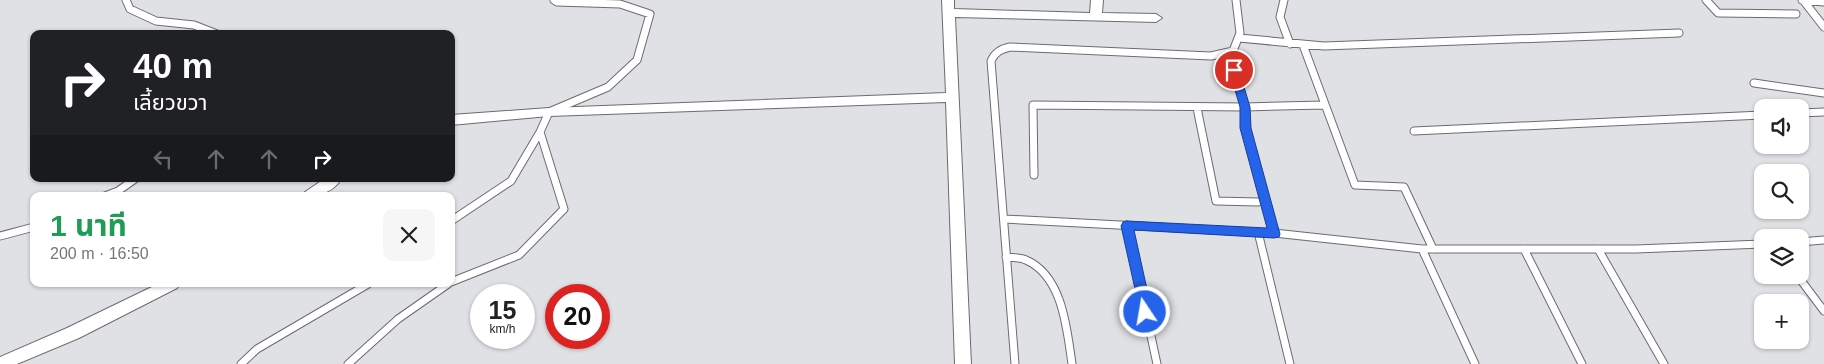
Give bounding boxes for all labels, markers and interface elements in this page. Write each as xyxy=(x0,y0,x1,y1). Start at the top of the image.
text: 40 m xyxy=(133,46,213,85)
pin xyxy=(1213,49,1255,91)
icon: right xyxy=(50,50,115,115)
icon: arrive xyxy=(1220,56,1248,84)
text: เลี้ยวขวา xyxy=(133,90,208,115)
map controls xyxy=(1754,99,1809,349)
button: sound xyxy=(1754,99,1809,154)
icon: left xyxy=(149,145,177,173)
icon: ahead xyxy=(202,145,230,173)
icon: ahead xyxy=(255,145,283,173)
icon: right xyxy=(308,145,336,173)
button: search xyxy=(1754,164,1809,219)
text: 1 นาที xyxy=(50,209,127,242)
button: close xyxy=(383,209,435,261)
button: layers xyxy=(1754,229,1809,284)
text: 200 m · 16:50 xyxy=(50,245,149,262)
speed limit sign: 20 xyxy=(545,284,610,349)
position arrow xyxy=(1118,285,1170,337)
button: + xyxy=(1754,294,1809,349)
text: 15 xyxy=(489,296,516,324)
text: km/h xyxy=(489,322,516,336)

